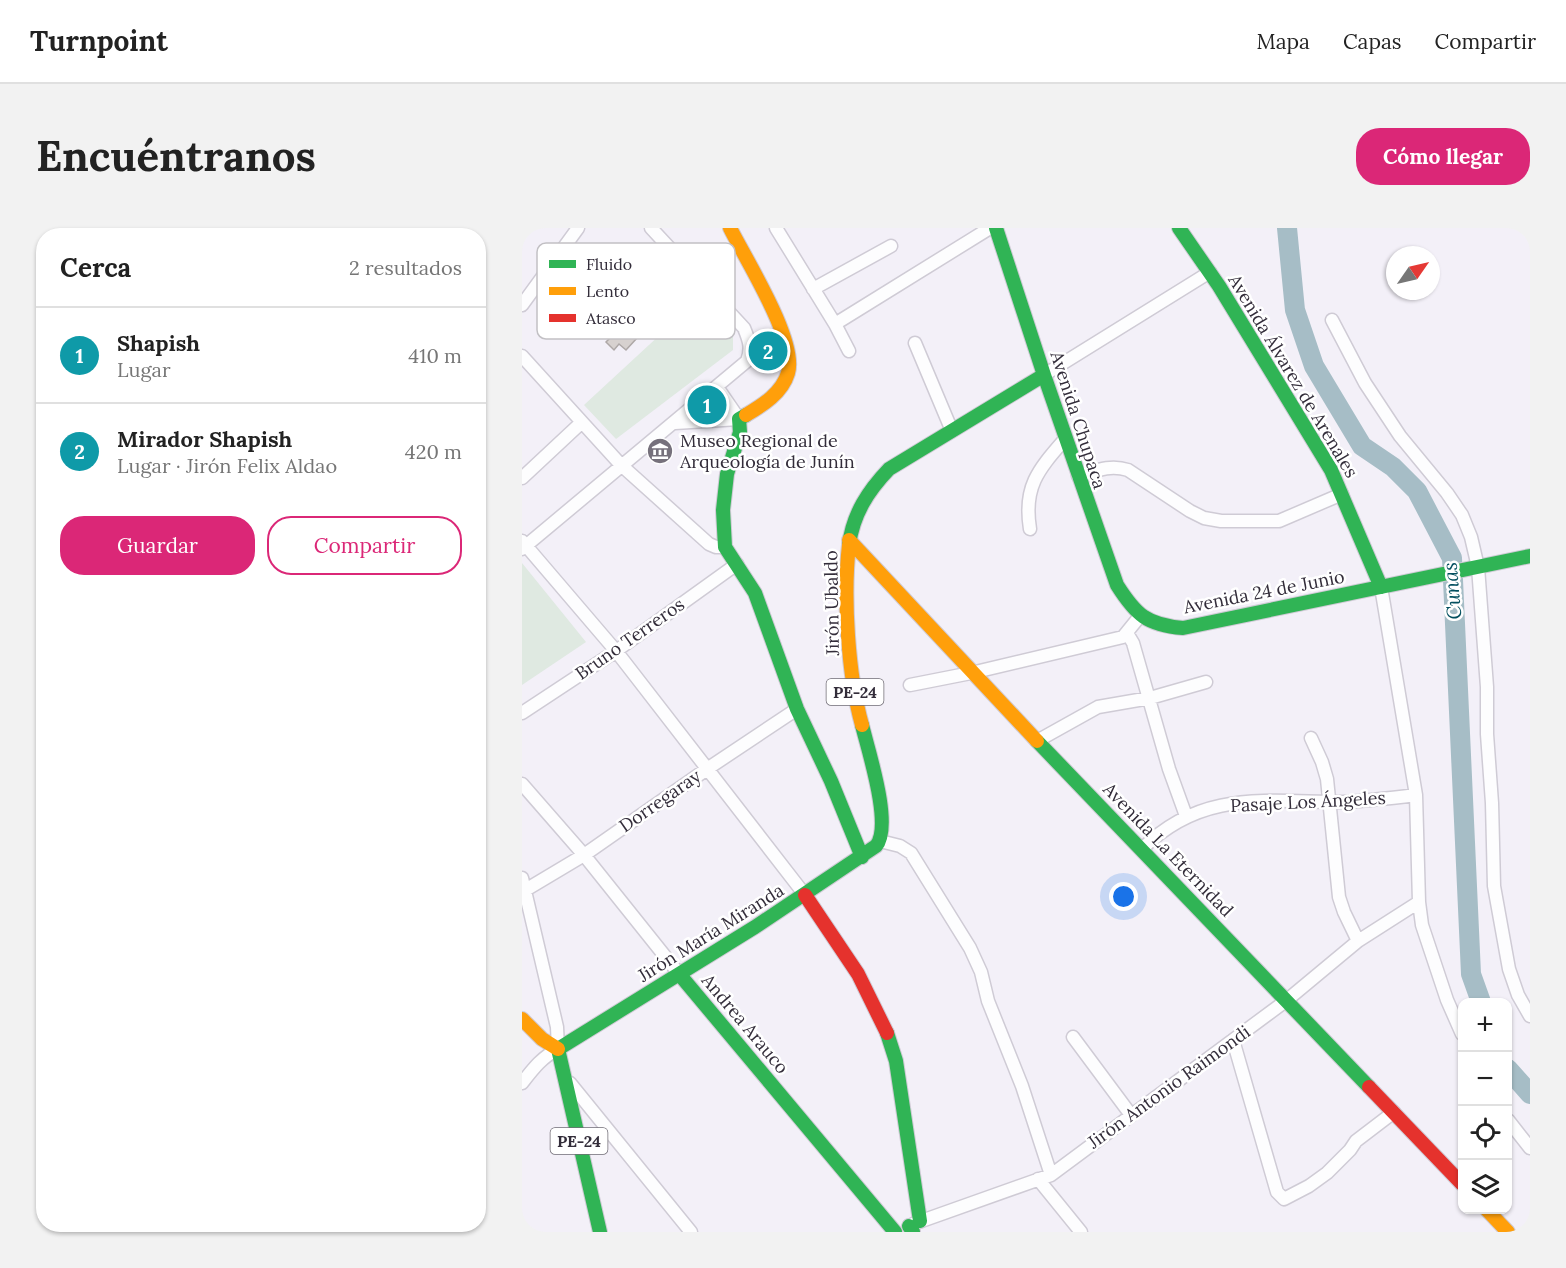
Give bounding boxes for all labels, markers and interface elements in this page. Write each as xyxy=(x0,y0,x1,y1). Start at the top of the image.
text: Turnpoint xyxy=(30,23,168,59)
text: Mapa xyxy=(1256,28,1310,55)
text: Capas xyxy=(1343,28,1402,55)
text: Compartir xyxy=(1435,28,1536,55)
button: Cómo llegar xyxy=(1356,128,1530,185)
text: Encuéntranos xyxy=(36,129,316,183)
legend xyxy=(537,243,735,339)
north arrow xyxy=(1386,246,1440,300)
text: Cerca xyxy=(60,251,131,284)
text: Fluido xyxy=(586,254,632,274)
text: 2 resultados xyxy=(349,255,462,280)
street label: Avenida Álvarez de Arenales xyxy=(1223,269,1363,482)
text: Lento xyxy=(586,281,629,301)
text: Atasco xyxy=(585,308,636,328)
pin: 2 xyxy=(748,328,788,374)
text: Shapish xyxy=(117,329,200,357)
text: 1 xyxy=(75,343,84,368)
text: 410 m xyxy=(408,343,462,368)
street label: Avenida Chupaca xyxy=(1045,347,1112,492)
text: Lugar xyxy=(117,357,171,382)
pin: 1 xyxy=(688,382,726,428)
text: Mirador Shapish xyxy=(117,425,292,453)
place label: Museo Regional de Arqueología de Junín xyxy=(679,429,855,473)
museum icon: Museo Regional de Arqueología de Junín xyxy=(645,436,675,466)
text: 2 xyxy=(74,439,85,464)
text: 420 m xyxy=(405,439,462,464)
text: Lugar · Jirón Felix Aldao xyxy=(117,453,337,478)
button: Guardar xyxy=(60,516,255,575)
button: Compartir xyxy=(267,516,462,575)
street label: Jirón Ubaldo xyxy=(819,550,844,657)
water label: Cunas xyxy=(1437,561,1466,621)
street label: Avenida 24 de Junio xyxy=(1181,565,1346,619)
street label: Bruno Terreros xyxy=(571,592,689,685)
road number: PE-24 xyxy=(826,679,884,705)
street label: Dorregaray xyxy=(614,764,705,837)
street label: Avenida La Eternidad xyxy=(1098,777,1238,922)
street label: Pasaje Los Ángeles xyxy=(1230,786,1386,817)
street label: Jirón María Miranda xyxy=(633,878,788,987)
your location xyxy=(1109,882,1138,911)
street label: Andrea Arauco xyxy=(696,968,794,1078)
map controls xyxy=(1458,998,1512,1214)
button: + xyxy=(1458,998,1512,1052)
street label: Jirón Antonio Raimondi xyxy=(1082,1020,1255,1154)
button: − xyxy=(1458,1052,1512,1106)
button: locate xyxy=(1458,1106,1512,1160)
road number: PE-24 xyxy=(550,1128,608,1154)
button: layers xyxy=(1458,1160,1512,1214)

